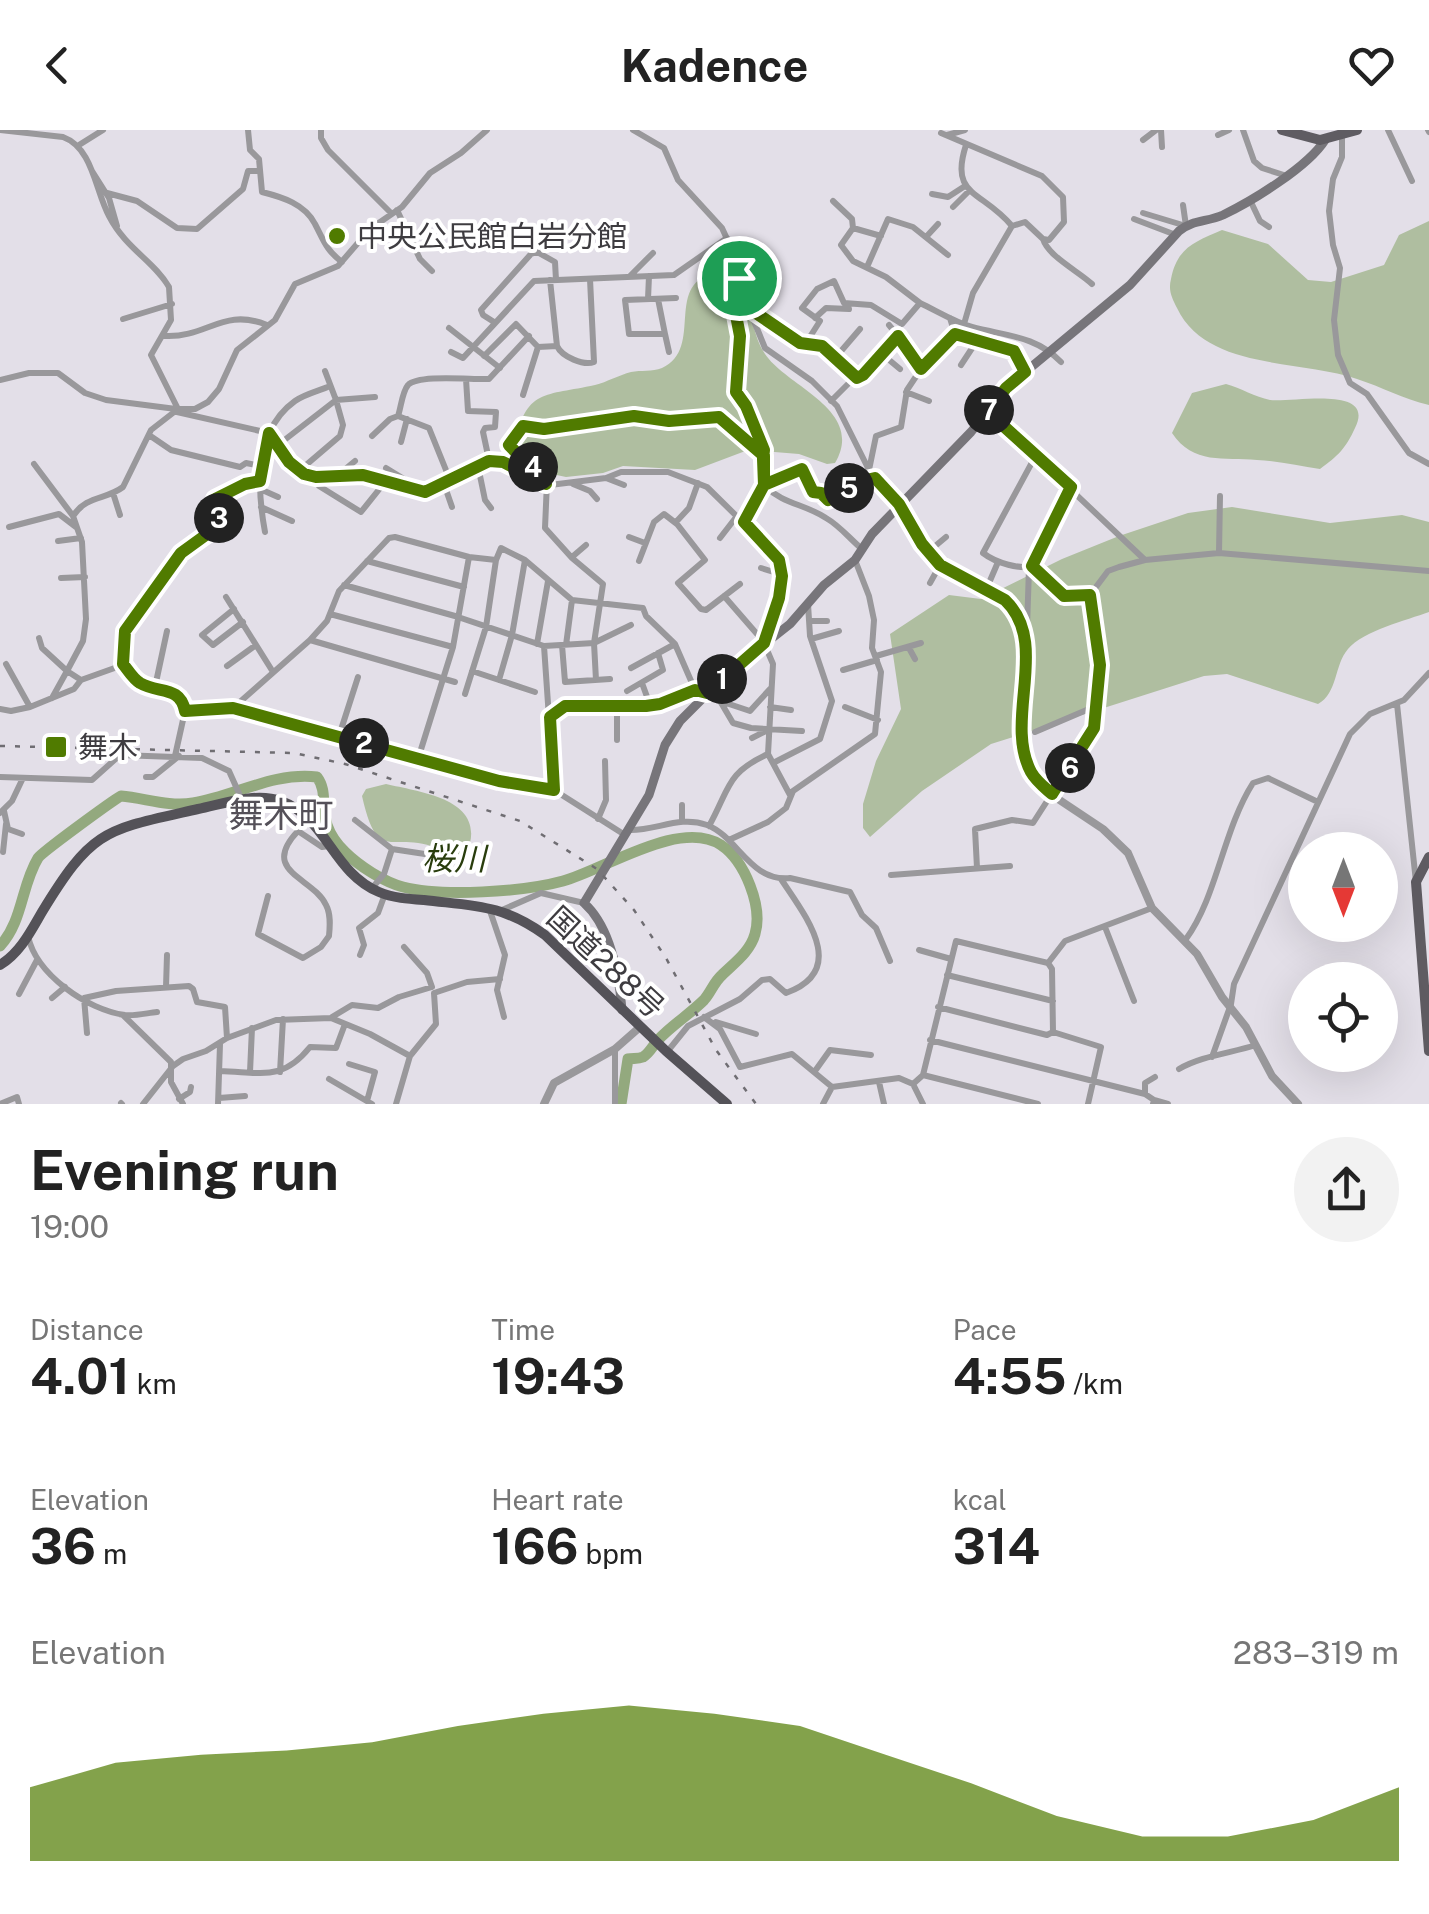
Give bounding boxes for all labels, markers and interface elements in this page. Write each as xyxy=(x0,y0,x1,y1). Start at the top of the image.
icon: back xyxy=(30,38,85,93)
icon: heart xyxy=(1344,38,1399,93)
text: Kadence xyxy=(621,39,808,92)
place label: 中央公民館白岩分館 xyxy=(357,218,627,254)
marker: 中央公民館白岩分館 xyxy=(326,225,348,247)
pin xyxy=(697,236,782,321)
icon: arrive xyxy=(712,251,767,306)
pin: 7 xyxy=(964,385,1014,435)
text: 7 xyxy=(980,393,998,426)
pin: 4 xyxy=(508,442,558,492)
text: 4 xyxy=(524,450,542,483)
pin: 5 xyxy=(824,463,874,513)
text: 5 xyxy=(840,471,858,504)
pin: 3 xyxy=(194,493,244,543)
text: 3 xyxy=(210,501,228,534)
pin: 1 xyxy=(697,654,747,704)
text: 1 xyxy=(716,662,728,695)
pin: 2 xyxy=(339,718,389,768)
text: 2 xyxy=(355,726,373,759)
place label: 舞木 xyxy=(78,729,138,765)
marker: 舞木 xyxy=(43,734,69,760)
pin: 6 xyxy=(1045,743,1095,793)
text: 6 xyxy=(1061,751,1079,784)
district label: 舞木町 xyxy=(228,794,334,835)
north arrow xyxy=(1288,832,1398,942)
map controls xyxy=(1288,832,1398,1072)
water label: 桜川 xyxy=(422,840,489,877)
street label: 国道288号 xyxy=(540,899,672,1025)
button: locate xyxy=(1288,962,1398,1072)
button: share xyxy=(1294,1137,1399,1242)
text: Evening run xyxy=(30,1138,339,1202)
text: 19:00 xyxy=(30,1208,109,1245)
text: Distance xyxy=(30,1313,144,1346)
text: Time xyxy=(491,1313,555,1346)
text: Pace xyxy=(953,1313,1017,1346)
text: 4.01 xyxy=(30,1346,130,1405)
text: 19:43 xyxy=(491,1346,625,1405)
text: 4:55 xyxy=(953,1346,1066,1405)
text: km xyxy=(130,1367,177,1400)
text: /km xyxy=(1066,1367,1123,1400)
text: Elevation xyxy=(30,1483,149,1516)
text: Heart rate xyxy=(491,1483,624,1516)
text: kcal xyxy=(953,1483,1007,1516)
text: 36 xyxy=(30,1516,96,1575)
text: 166 xyxy=(491,1516,579,1575)
text: 314 xyxy=(953,1516,1040,1575)
text: m xyxy=(96,1537,127,1570)
text: bpm xyxy=(579,1537,643,1570)
text: Elevation xyxy=(30,1634,166,1671)
text: 283–319 m xyxy=(1233,1634,1399,1671)

